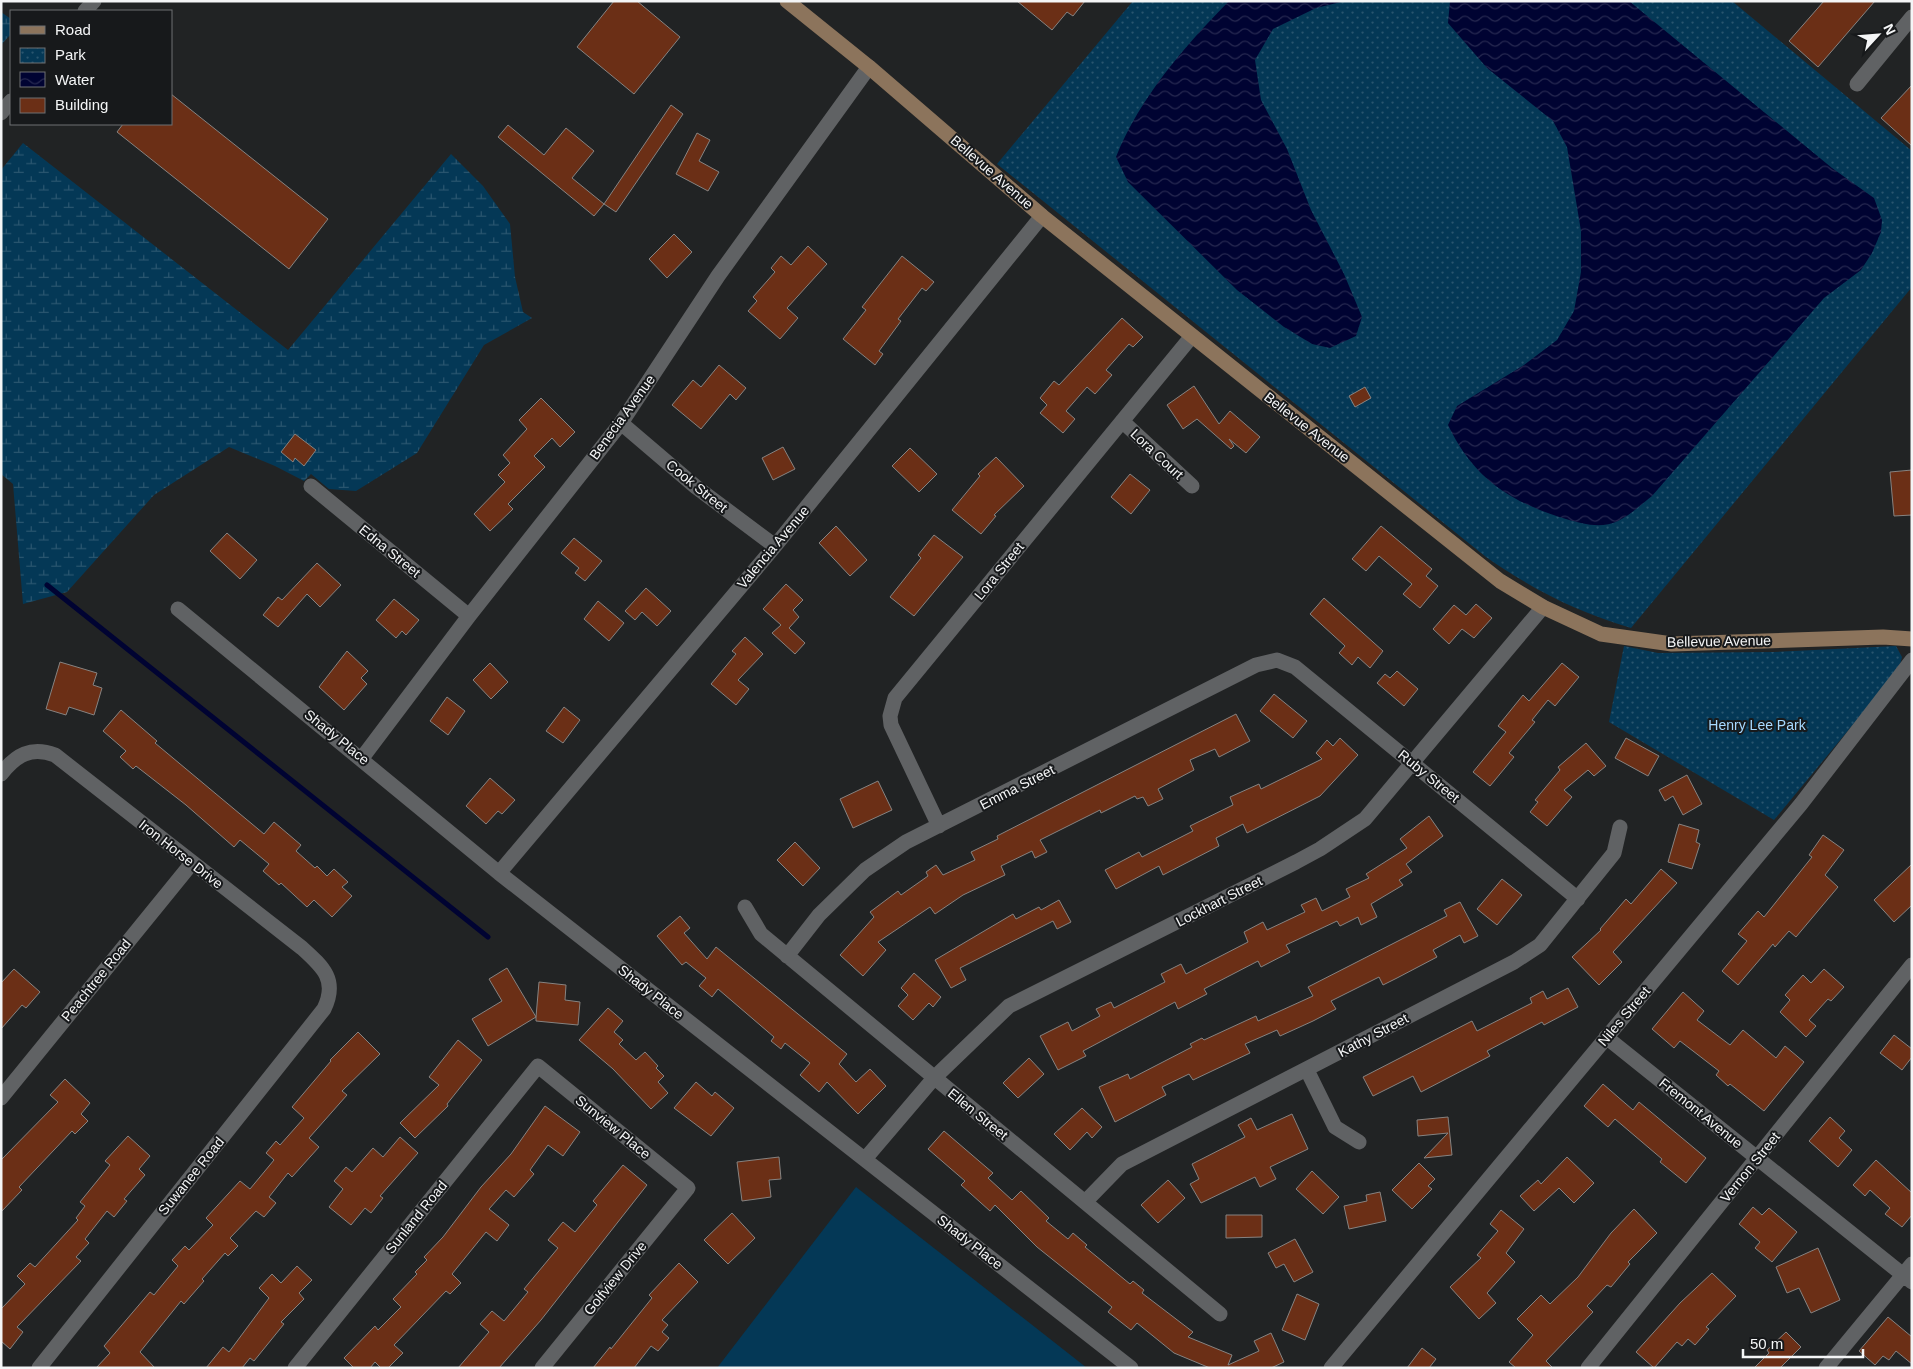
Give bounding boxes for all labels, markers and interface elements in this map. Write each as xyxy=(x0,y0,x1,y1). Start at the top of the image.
legend xyxy=(10,10,172,125)
north arrow xyxy=(1853,10,1903,60)
text: Road xyxy=(55,21,91,38)
text: N xyxy=(1880,21,1899,37)
text: Park xyxy=(55,46,86,63)
text: Water xyxy=(55,71,94,88)
text: Building xyxy=(55,96,108,113)
street label: Bellevue Avenue xyxy=(947,132,1037,212)
street label: Benecia Avenue xyxy=(586,371,658,463)
street label: Bellevue Avenue xyxy=(1261,389,1353,465)
street label: Lora Court xyxy=(1127,426,1187,482)
street label: Cook Street xyxy=(663,457,731,516)
street label: Valencia Avenue xyxy=(734,502,812,592)
street label: Edna Street xyxy=(356,522,424,581)
street label: Lora Street xyxy=(971,539,1027,603)
street label: Bellevue Avenue xyxy=(1667,632,1771,650)
street label: Shady Place xyxy=(301,706,373,768)
park label: Henry Lee Park xyxy=(1708,717,1807,733)
street label: Ruby Street xyxy=(1395,747,1463,806)
street label: Emma Street xyxy=(977,761,1057,813)
street label: Iron Horse Drive xyxy=(136,816,226,892)
street label: Lockhart Street xyxy=(1173,872,1265,930)
street label: Peachtree Road xyxy=(58,936,134,1024)
street label: Shady Place xyxy=(615,961,687,1023)
street label: Niles Street xyxy=(1595,983,1653,1049)
street label: Kathy Street xyxy=(1335,1010,1411,1060)
street label: Fremont Avenue xyxy=(1656,1075,1746,1152)
street label: Ellen Street xyxy=(945,1085,1011,1143)
street label: Sunview Place xyxy=(572,1092,654,1162)
street label: Vernon Street xyxy=(1717,1129,1783,1205)
street label: Suwanee Road xyxy=(155,1134,227,1218)
street label: Sunland Road xyxy=(382,1177,450,1257)
street label: Shady Place xyxy=(934,1211,1006,1273)
street label: Golfview Drive xyxy=(580,1238,650,1318)
scale bar xyxy=(1743,1326,1863,1358)
text: 50 m xyxy=(1750,1335,1783,1352)

